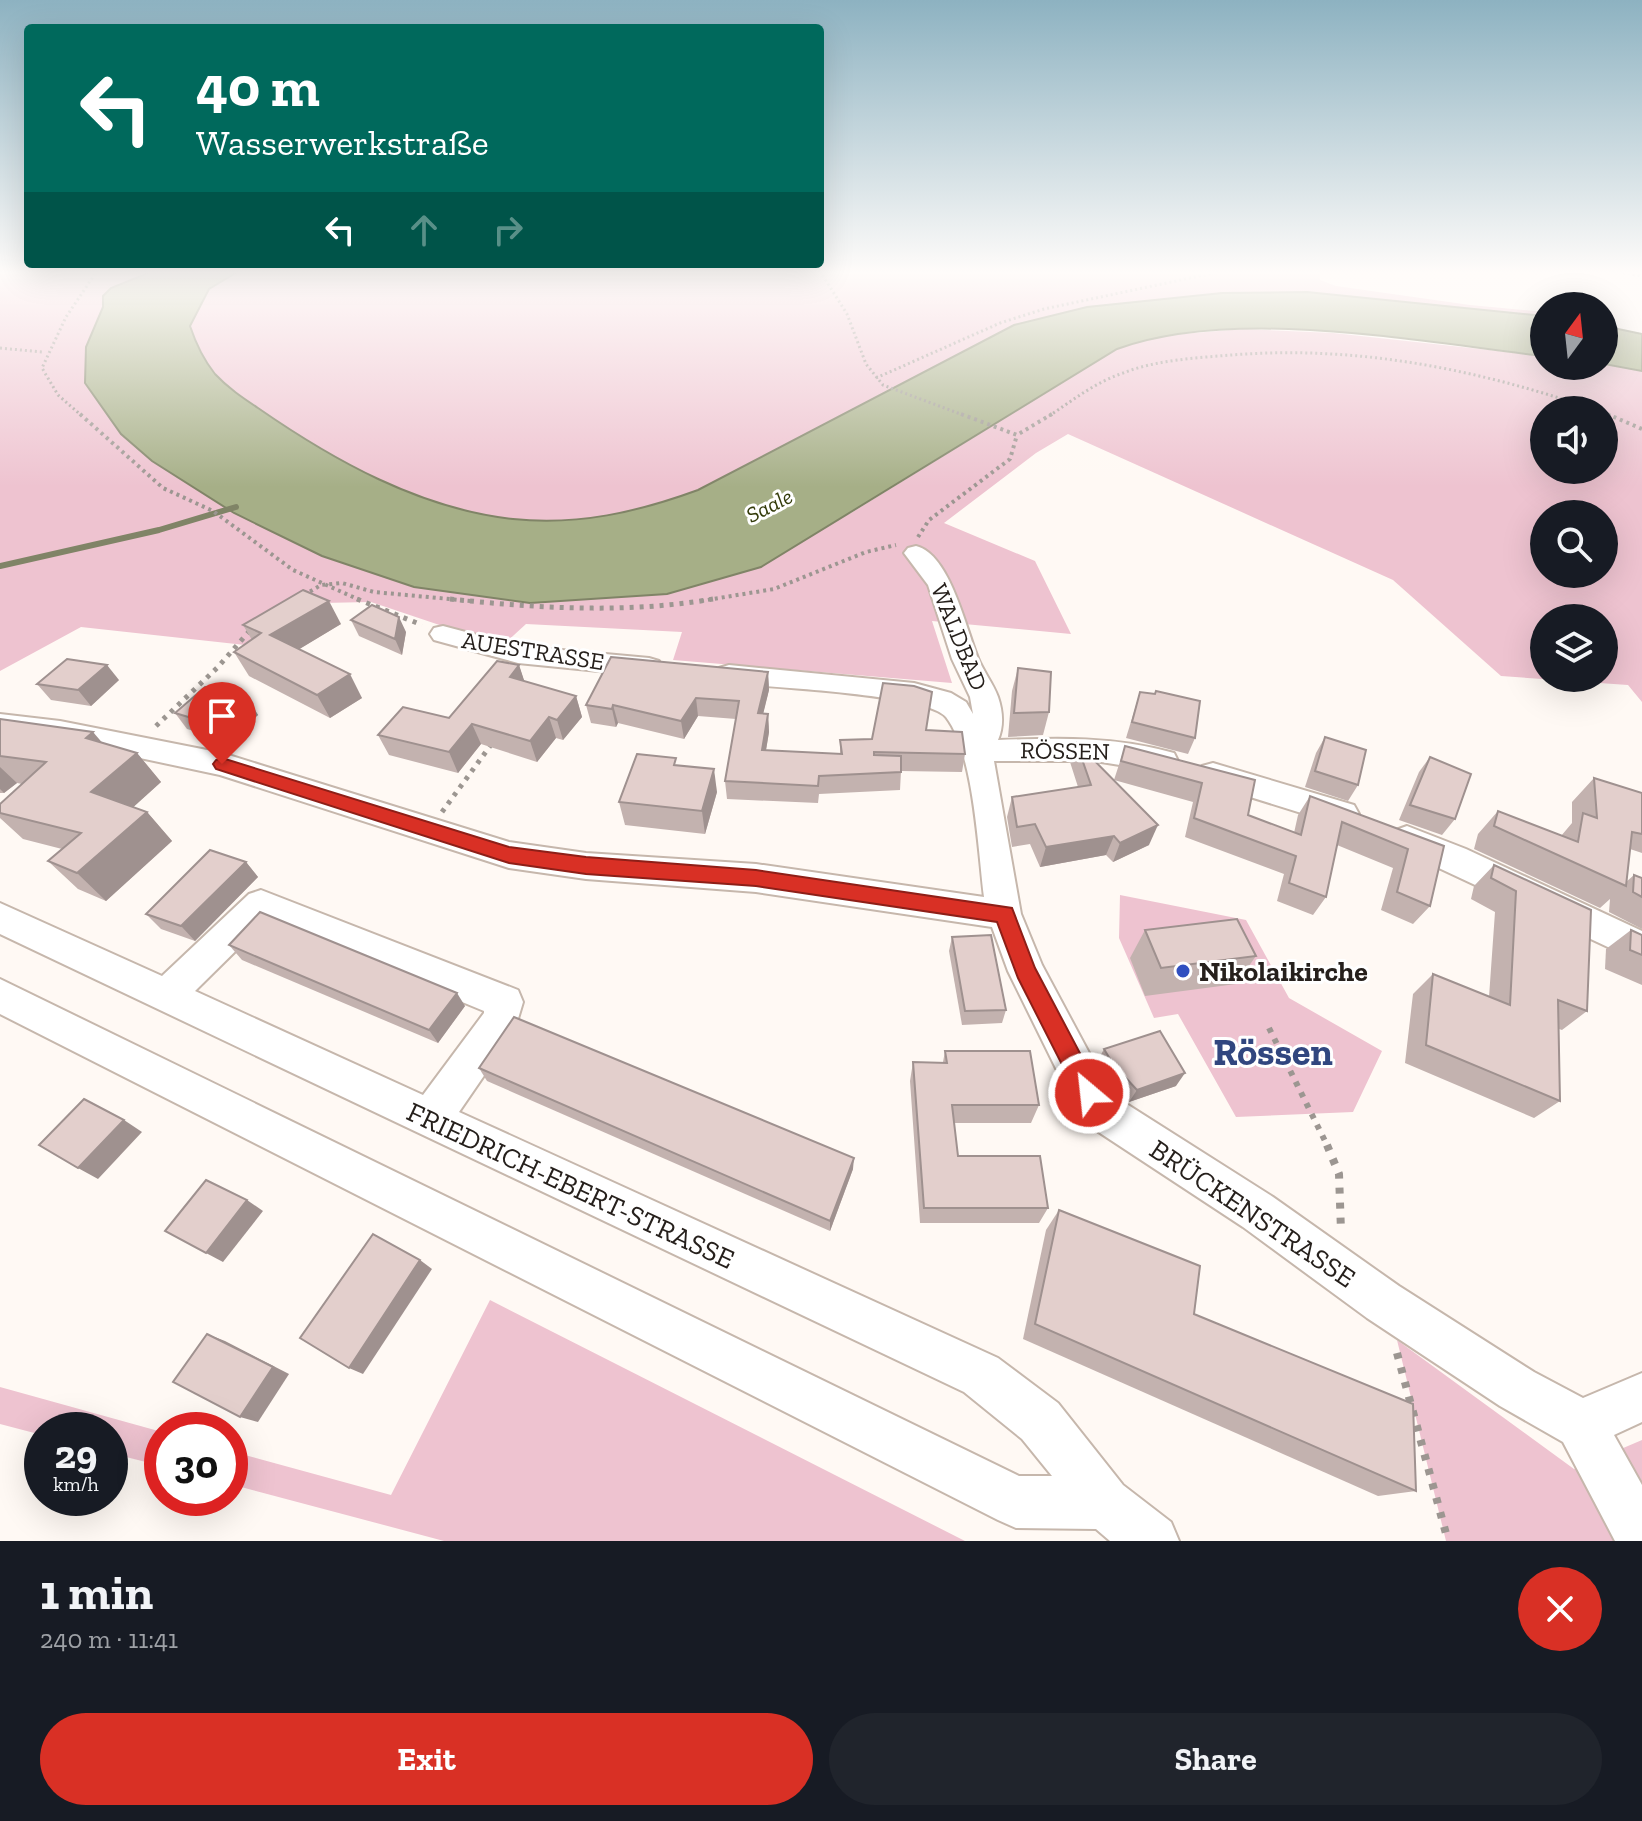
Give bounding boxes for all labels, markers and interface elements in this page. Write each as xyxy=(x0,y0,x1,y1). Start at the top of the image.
text: 40 m xyxy=(196,53,320,120)
icon: left xyxy=(64,56,168,160)
text: Wasserwerkstraße xyxy=(196,121,489,164)
icon: left xyxy=(318,208,362,252)
icon: ahead xyxy=(402,208,446,252)
icon: right xyxy=(486,208,530,252)
north arrow xyxy=(1530,292,1618,380)
map controls xyxy=(1530,292,1618,692)
button: sound xyxy=(1530,396,1618,484)
water label: Saale xyxy=(741,482,797,529)
button: search xyxy=(1530,500,1618,588)
street label: WALDBAD xyxy=(925,579,994,695)
button: layers xyxy=(1530,604,1618,692)
street label: AUESTRASSE xyxy=(460,625,606,676)
pin xyxy=(188,682,256,764)
icon: arrive xyxy=(200,694,244,738)
street label: RÖSSEN xyxy=(1020,735,1110,766)
place label: Nikolaikirche xyxy=(1199,955,1368,988)
marker: Nikolaikirche xyxy=(1174,962,1192,980)
district label: Rössen xyxy=(1213,1029,1333,1075)
position arrow xyxy=(1047,1051,1131,1135)
street label: FRIEDRICH-EBERT-STRASSE xyxy=(402,1095,740,1276)
street label: BRÜCKENSTRASSE xyxy=(1144,1132,1362,1294)
speed limit sign: 30 xyxy=(144,1412,248,1516)
text: 29 xyxy=(55,1430,97,1478)
text: km/h xyxy=(53,1472,99,1496)
text: 1 min xyxy=(40,1564,153,1621)
button: close xyxy=(1518,1567,1602,1651)
text: 240 m · 11:41 xyxy=(40,1623,178,1655)
button: Exit xyxy=(40,1713,813,1805)
button: Share xyxy=(829,1713,1602,1805)

